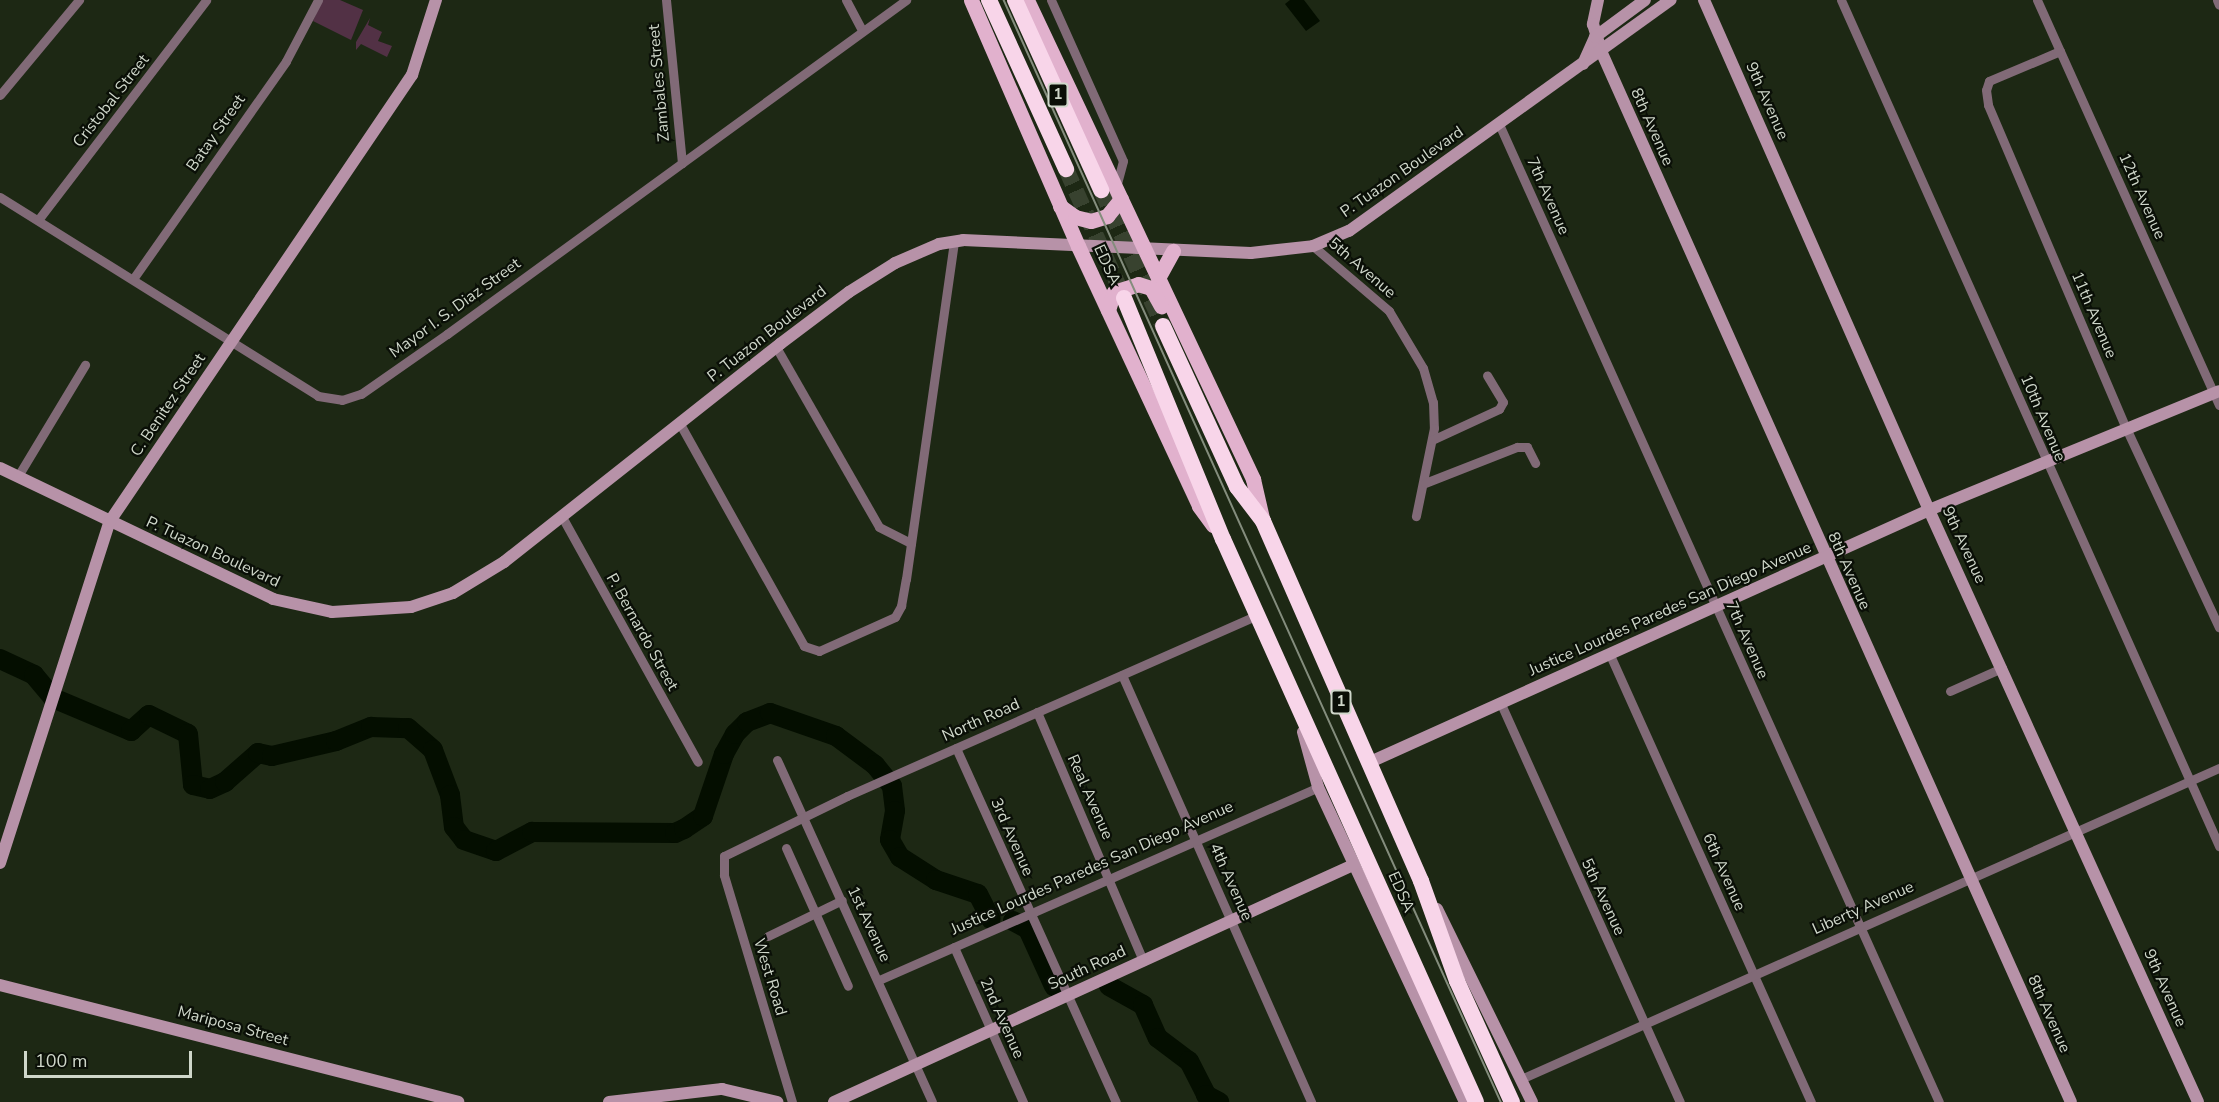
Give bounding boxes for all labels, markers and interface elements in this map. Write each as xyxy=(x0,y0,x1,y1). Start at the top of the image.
street label: Zambales Street xyxy=(644,23,674,143)
street label: Cristobal Street xyxy=(69,51,153,151)
street label: 9th Avenue xyxy=(1741,59,1793,143)
road number: 1 xyxy=(1048,83,1068,107)
street label: 8th Avenue xyxy=(1626,85,1678,169)
street label: Batay Street xyxy=(183,91,249,175)
street label: P. Tuazon Boulevard xyxy=(1337,122,1467,222)
street label: 12th Avenue xyxy=(2114,150,2170,242)
street label: 7th Avenue xyxy=(1522,154,1574,238)
street label: 5th Avenue xyxy=(1324,234,1400,302)
street label: EDSA xyxy=(1089,242,1125,288)
street label: Mayor I. S. Diaz Street xyxy=(386,254,524,362)
street label: 11th Avenue xyxy=(2067,269,2121,361)
street label: P. Tuazon Boulevard xyxy=(704,282,830,386)
street label: C. Benitez Street xyxy=(126,350,210,460)
street label: 10th Avenue xyxy=(2016,372,2070,464)
street label: 9th Avenue xyxy=(1938,503,1990,587)
street label: P. Tuazon Boulevard xyxy=(143,513,283,591)
street label: 8th Avenue xyxy=(1823,529,1875,613)
street label: Justice Lourdes Paredes San Diego Avenue xyxy=(1526,538,1814,680)
street label: P. Bernardo Street xyxy=(602,570,682,694)
street label: 7th Avenue xyxy=(1721,598,1773,682)
road number: 1 xyxy=(1330,690,1352,714)
street label: North Road xyxy=(939,694,1023,746)
street label: Real Avenue xyxy=(1063,752,1117,842)
street label: 3rd Avenue xyxy=(986,795,1038,879)
street label: Justice Lourdes Paredes San Diego Avenue xyxy=(948,797,1236,939)
street label: 6th Avenue xyxy=(1698,830,1750,914)
street label: 4th Avenue xyxy=(1205,840,1257,924)
street label: 5th Avenue xyxy=(1577,855,1629,939)
street label: EDSA xyxy=(1384,869,1418,915)
street label: Liberty Avenue xyxy=(1809,877,1917,939)
street label: 1st Avenue xyxy=(843,883,895,965)
street label: West Road xyxy=(749,936,791,1018)
street label: South Road xyxy=(1045,942,1129,994)
street label: 9th Avenue xyxy=(2139,946,2191,1030)
street label: 8th Avenue xyxy=(2023,972,2075,1056)
street label: 2nd Avenue xyxy=(976,975,1028,1061)
street label: Mariposa Street xyxy=(176,1002,290,1050)
scale bar xyxy=(27,1039,195,1077)
text: 100 m xyxy=(35,1049,87,1073)

